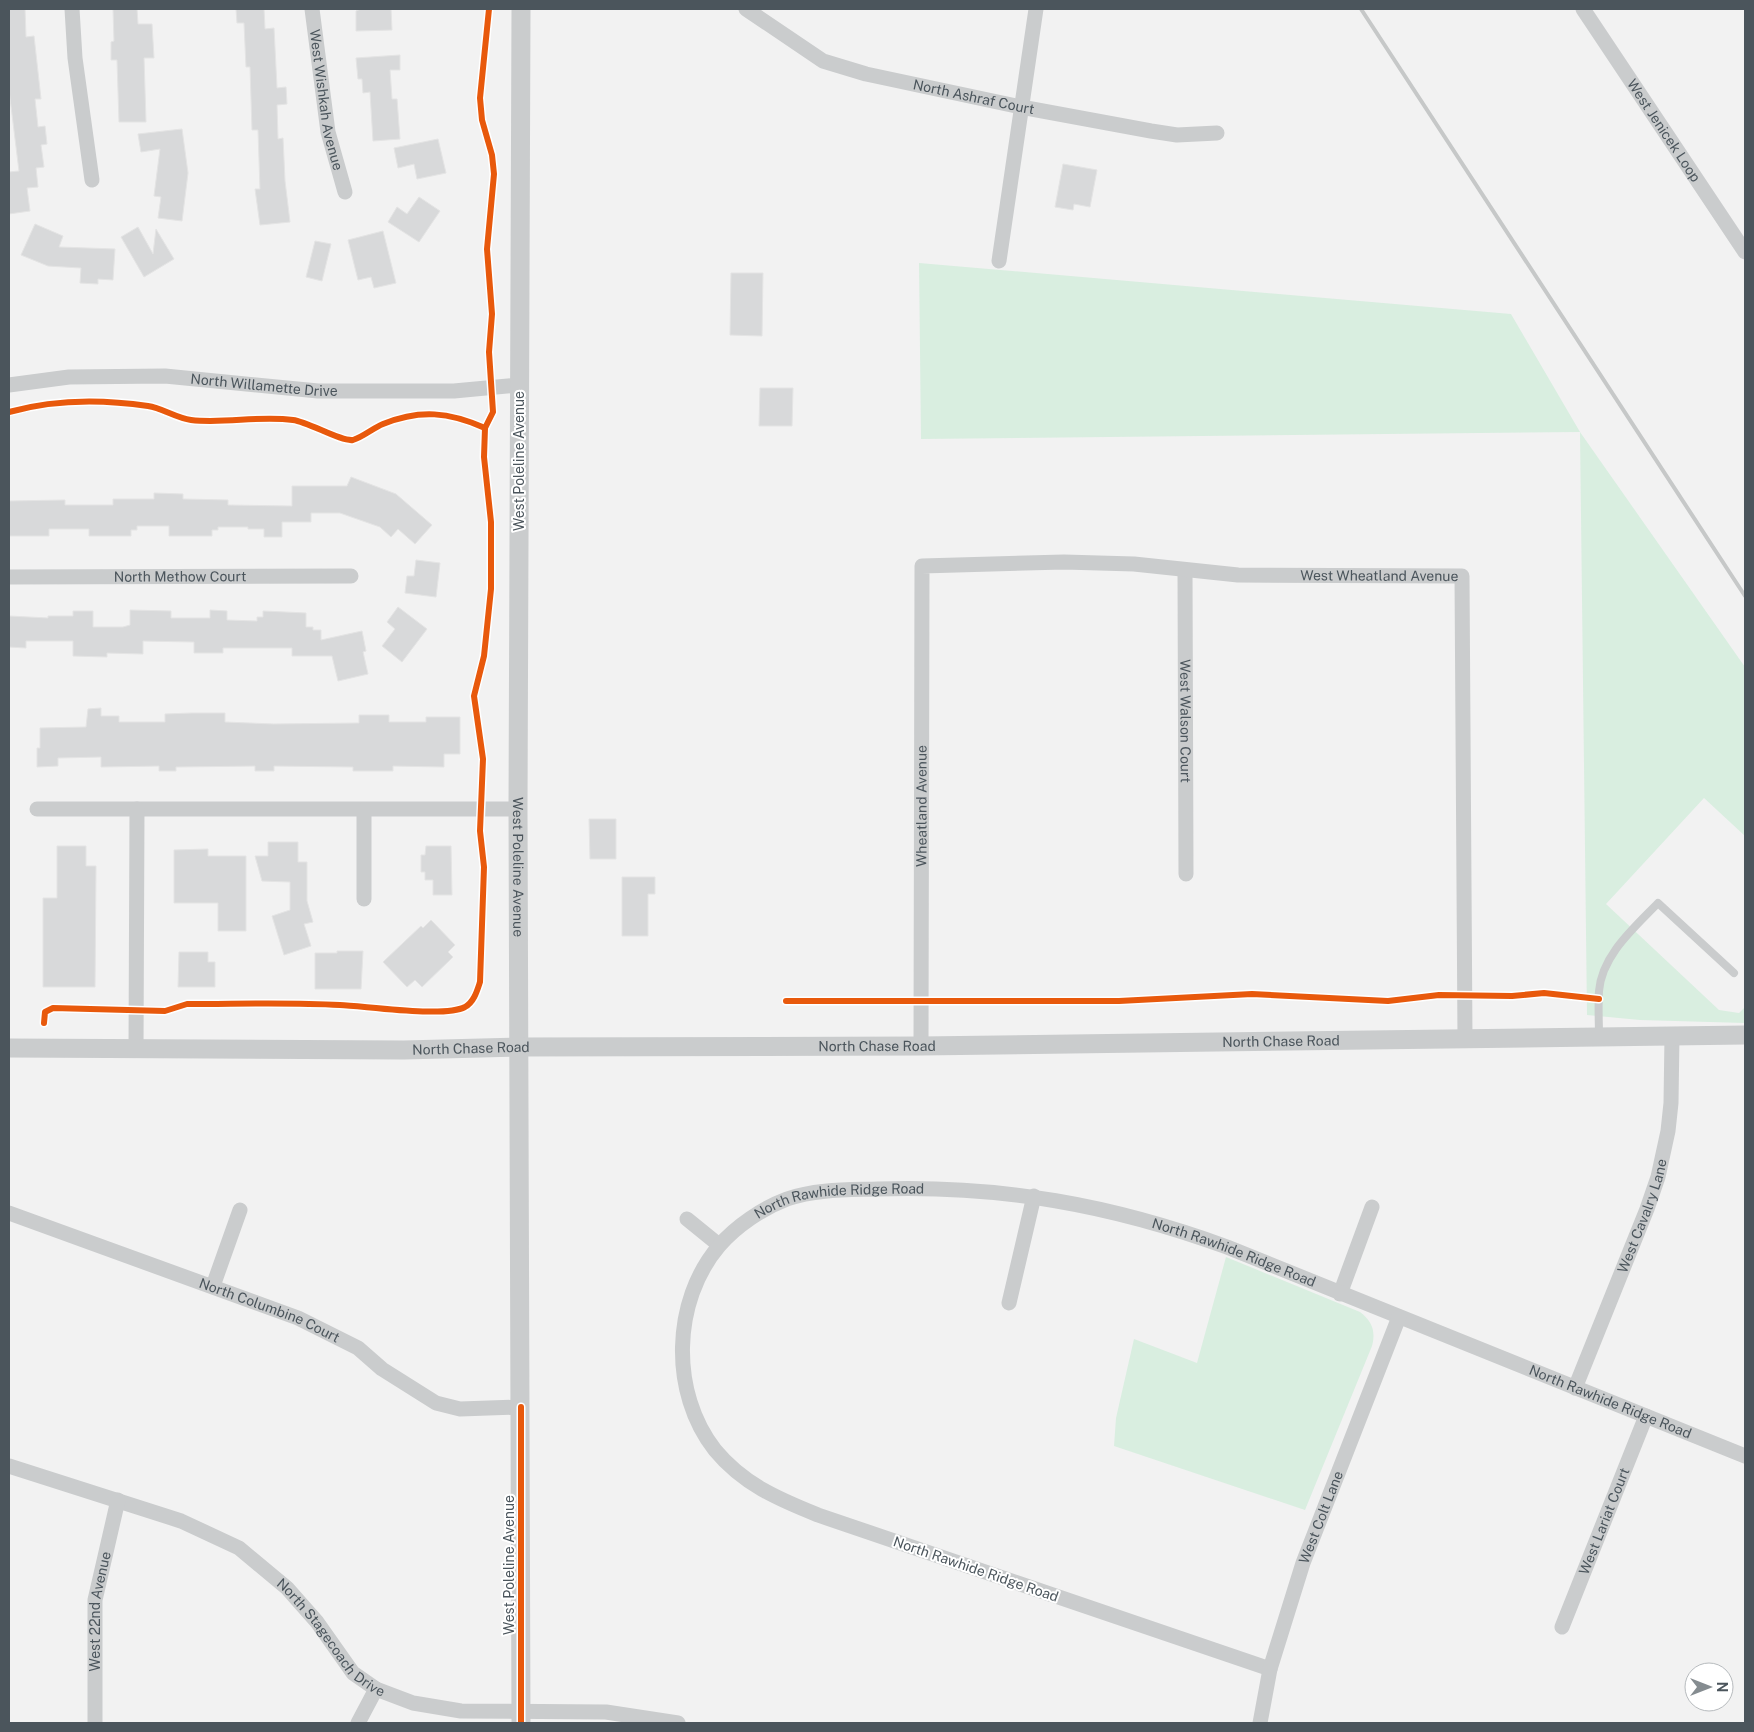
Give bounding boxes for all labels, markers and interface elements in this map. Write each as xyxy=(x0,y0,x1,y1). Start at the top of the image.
street label: West Wishkah Avenue xyxy=(307,28,346,172)
street label: North Ashraf Court xyxy=(912,76,1036,117)
street label: West Jenicek Loop xyxy=(1624,76,1704,185)
street label: North Willamette Drive xyxy=(190,371,338,399)
street label: West Poleline Avenue xyxy=(511,391,527,531)
street label: West Wheatland Avenue xyxy=(1300,567,1459,584)
street label: North Methow Court xyxy=(114,568,246,585)
street label: West Walson Court xyxy=(1177,659,1194,783)
street label: Wheatland Avenue xyxy=(913,745,930,867)
street label: West Poleline Avenue xyxy=(510,797,526,937)
street label: North Chase Road xyxy=(1222,1032,1340,1050)
street label: North Chase Road xyxy=(818,1038,936,1054)
street label: North Chase Road xyxy=(412,1039,530,1058)
street label: West Cavalry Lane xyxy=(1614,1157,1670,1275)
street label: North Rawhide Ridge Road xyxy=(751,1180,924,1222)
street label: North Rawhide Ridge Road xyxy=(1150,1215,1318,1290)
street label: North Columbine Court xyxy=(197,1275,342,1346)
street label: North Rawhide Ridge Road xyxy=(1527,1362,1694,1442)
street label: West Lariat Court xyxy=(1576,1465,1633,1577)
street label: West Colt Lane xyxy=(1296,1469,1346,1566)
street label: West Poleline Avenue xyxy=(501,1495,517,1635)
street label: North Rawhide Ridge Road xyxy=(891,1533,1061,1605)
street label: West 22nd Avenue xyxy=(87,1550,114,1672)
street label: North Stagecoach Drive xyxy=(274,1575,387,1700)
north arrow xyxy=(1684,1662,1734,1712)
text: N xyxy=(1714,1682,1730,1692)

